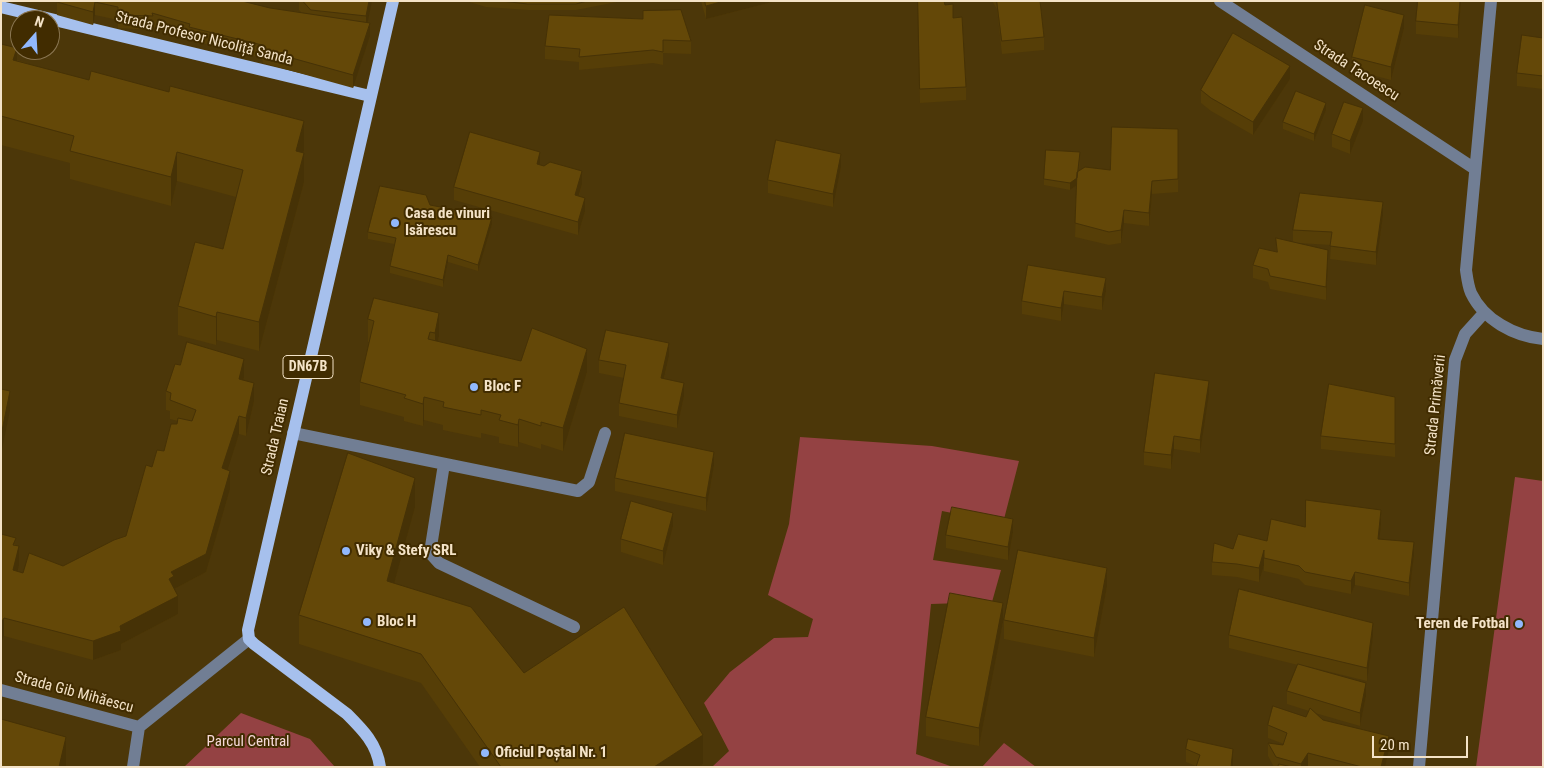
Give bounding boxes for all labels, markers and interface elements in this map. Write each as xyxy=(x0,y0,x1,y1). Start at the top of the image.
street label: Strada Profesor Nicoliță Sanda xyxy=(114,8,294,70)
north arrow xyxy=(10,10,60,60)
text: N xyxy=(33,13,46,31)
street label: Strada Tacoescu xyxy=(1310,37,1402,105)
place label: Casa de vinuri Isărescu xyxy=(405,205,490,240)
marker: Casa de vinuri Isărescu xyxy=(389,217,401,229)
street label: Strada Primăverii xyxy=(1422,354,1450,456)
road number: DN67B xyxy=(283,356,333,378)
place label: Bloc F xyxy=(484,378,521,396)
marker: Bloc F xyxy=(468,381,480,393)
street label: Strada Traian xyxy=(258,397,294,477)
place label: Viky & Stefy SRL xyxy=(356,542,456,560)
marker: Viky & Stefy SRL xyxy=(340,545,352,557)
place label: Bloc H xyxy=(377,613,416,631)
place label: Teren de Fotbal xyxy=(1416,615,1509,633)
marker: Bloc H xyxy=(361,616,373,628)
marker: Teren de Fotbal xyxy=(1513,618,1525,630)
street label: Strada Gib Mihăescu xyxy=(13,668,135,718)
scale bar xyxy=(1374,726,1470,758)
park label: Parcul Central xyxy=(206,733,290,751)
text: 20 m xyxy=(1380,736,1410,754)
place label: Oficiul Poștal Nr. 1 xyxy=(495,744,607,762)
marker: Oficiul Poștal Nr. 1 xyxy=(479,747,491,759)

